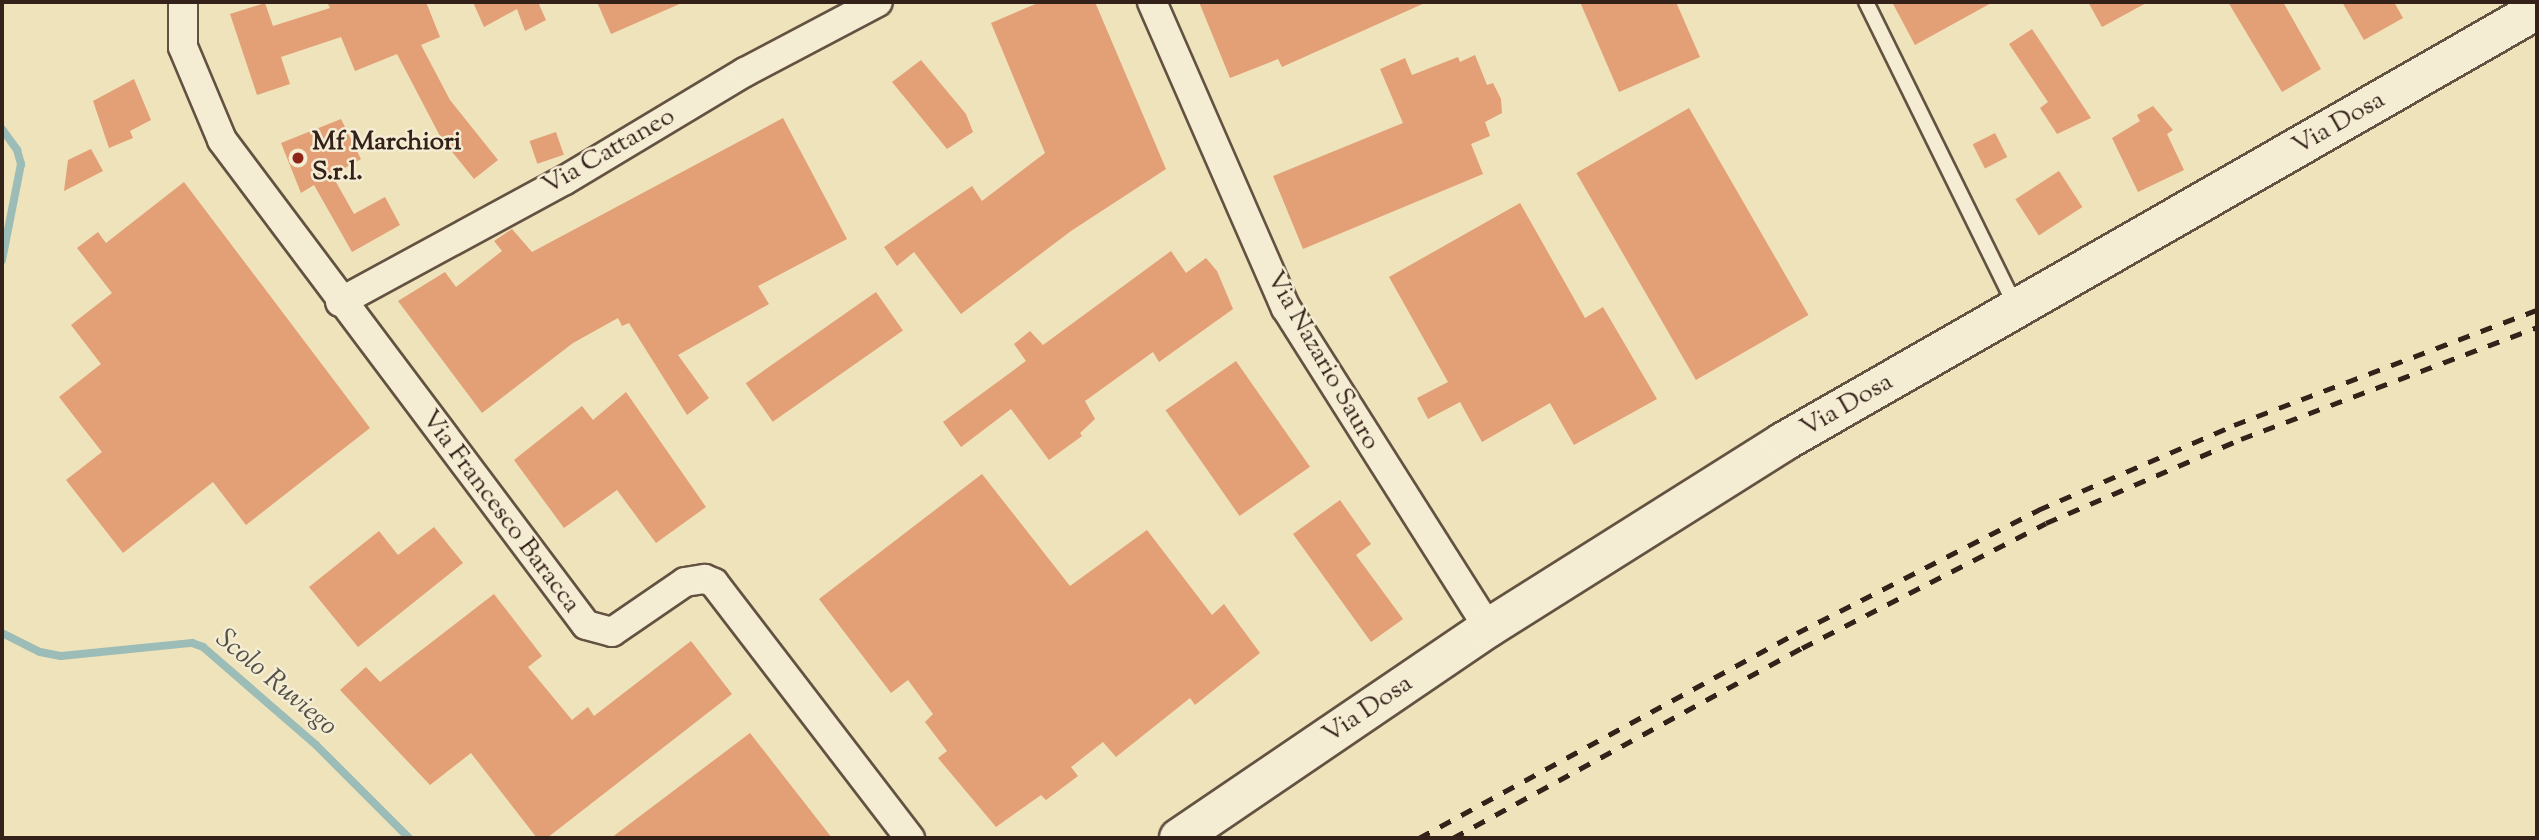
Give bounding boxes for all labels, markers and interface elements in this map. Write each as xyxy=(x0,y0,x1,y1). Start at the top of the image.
street label: Via Dosa xyxy=(2287,85,2391,163)
street label: Via Cattaneo xyxy=(537,102,681,202)
place label: Mf Marchiori S.r.l. xyxy=(312,127,461,188)
marker: Mf Marchiori S.r.l. xyxy=(290,150,306,166)
street label: Via Nazario Sauro xyxy=(1258,266,1386,456)
street label: Via Dosa xyxy=(1795,367,1899,445)
street label: Via Francesco Baracca xyxy=(414,405,586,619)
water label: Scolo Ruviego xyxy=(208,622,344,744)
street label: Via Dosa xyxy=(1317,669,1419,751)

